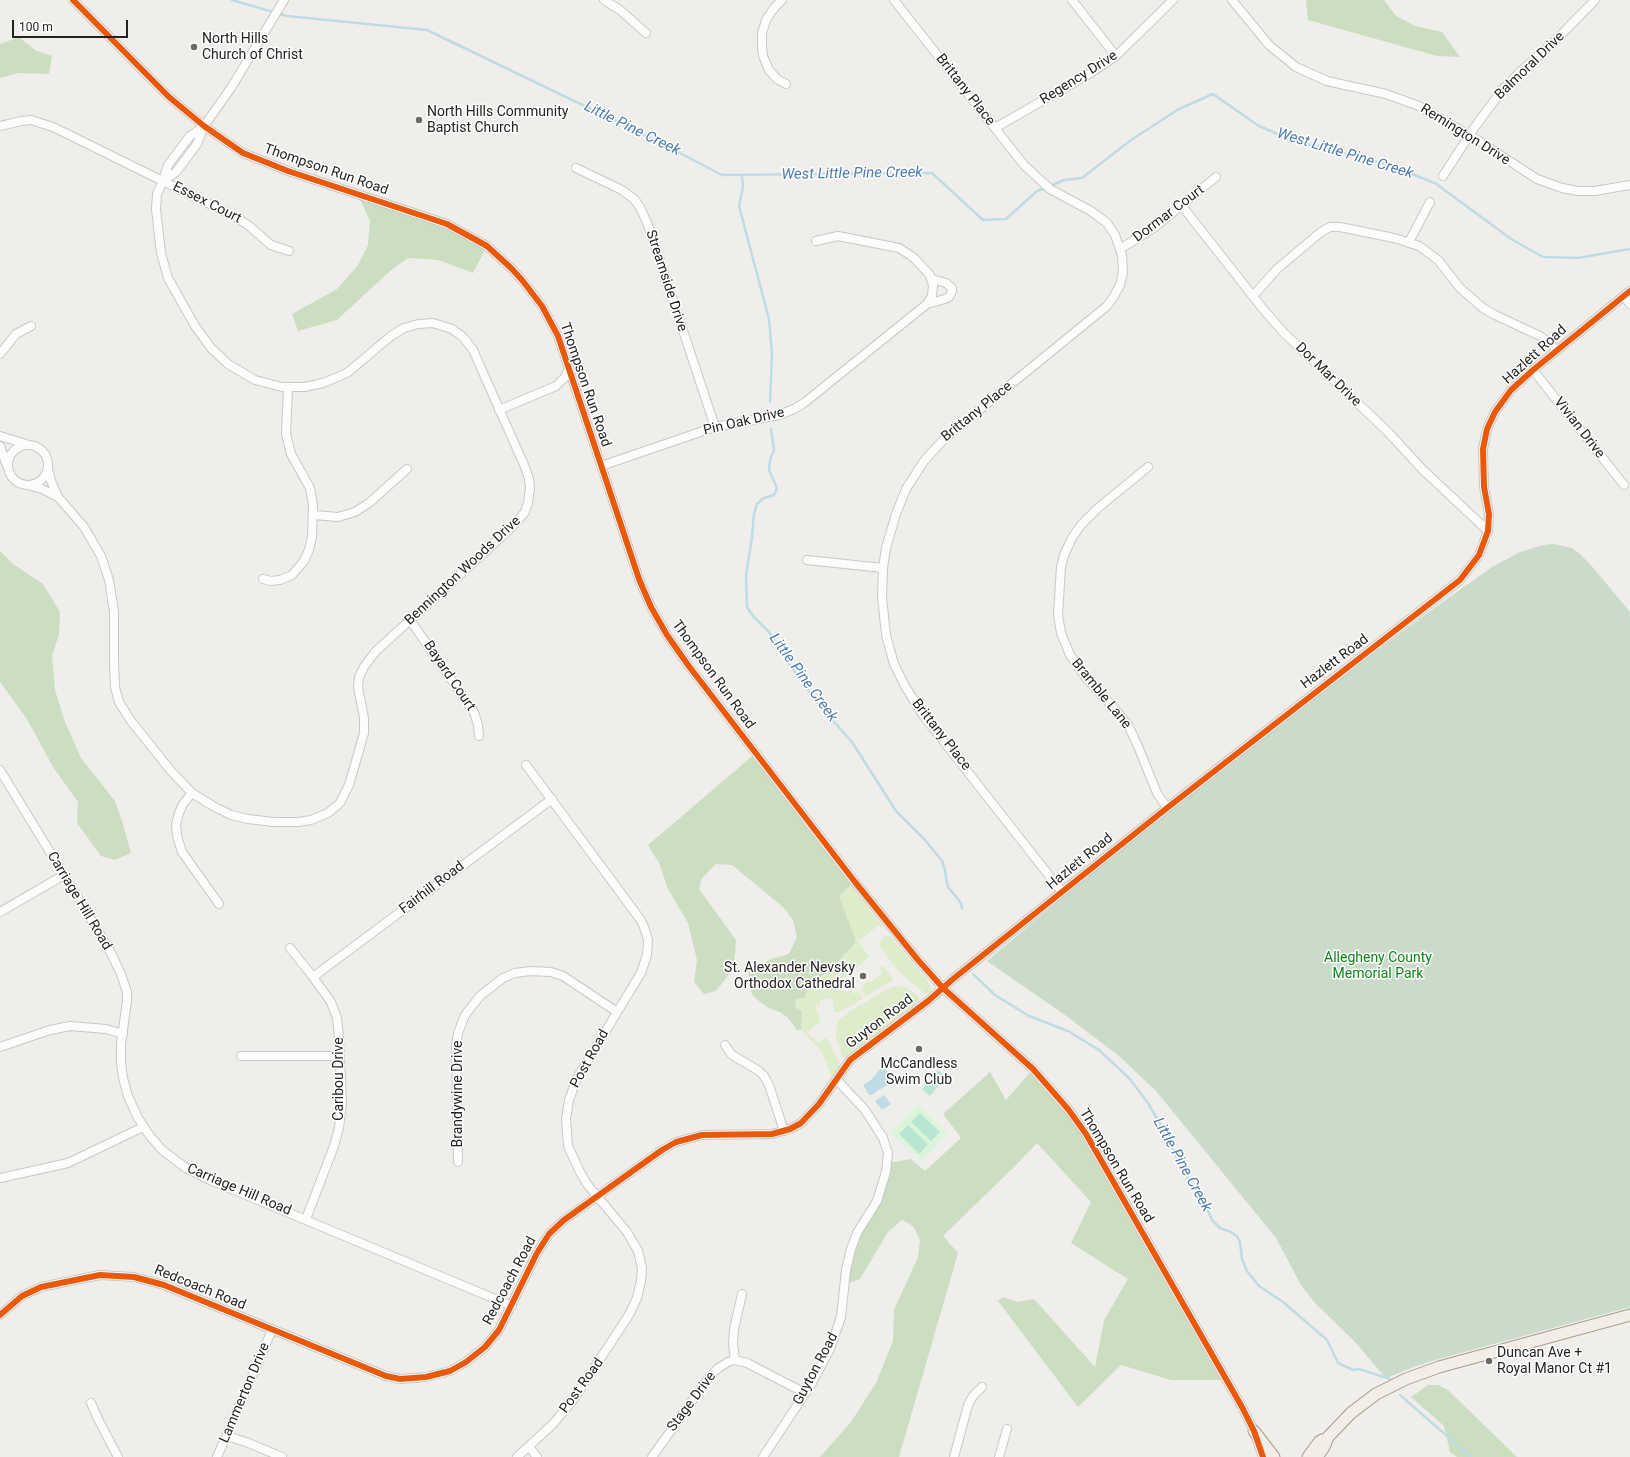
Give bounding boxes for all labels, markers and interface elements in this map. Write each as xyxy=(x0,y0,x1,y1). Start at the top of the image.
scale bar xyxy=(14,12,130,38)
text: 100 m xyxy=(19,20,53,34)
street label: Balmoral Drive xyxy=(1492,29,1568,103)
place label: North Hills Church of Christ xyxy=(202,31,303,64)
marker: North Hills Church of Christ xyxy=(189,42,199,52)
street label: Regency Drive xyxy=(1037,48,1121,108)
street label: Brittany Place xyxy=(932,51,998,129)
water label: Little Pine Creek xyxy=(581,98,683,160)
street label: Remington Drive xyxy=(1417,101,1513,169)
place label: North Hills Community Baptist Church xyxy=(427,104,568,136)
marker: North Hills Community Baptist Church xyxy=(414,115,424,125)
water label: West Little Pine Creek xyxy=(1275,125,1415,183)
street label: Thompson Run Road xyxy=(262,141,390,199)
water label: West Little Pine Creek xyxy=(781,164,923,184)
street label: Essex Court xyxy=(170,179,244,227)
street label: Dormar Court xyxy=(1130,182,1208,246)
street label: Streamside Drive xyxy=(642,228,690,334)
street label: Thompson Run Road xyxy=(556,321,614,449)
street label: Hazlett Road xyxy=(1500,322,1570,388)
street label: Dor Mar Drive xyxy=(1292,339,1364,411)
street label: Brittany Place xyxy=(938,378,1016,446)
street label: Vivian Drive xyxy=(1550,394,1608,462)
street label: Pin Oak Drive xyxy=(702,405,786,439)
street label: Bennington Woods Drive xyxy=(402,513,524,629)
street label: Thompson Run Road xyxy=(668,617,758,733)
water label: Little Pine Creek xyxy=(765,630,841,726)
street label: Hazlett Road xyxy=(1298,631,1372,693)
street label: Bayard Court xyxy=(419,638,479,714)
street label: Bramble Lane xyxy=(1068,655,1134,733)
street label: Brittany Place xyxy=(908,696,974,774)
street label: Hazlett Road xyxy=(1044,830,1116,894)
street label: Carriage Hill Road xyxy=(43,849,115,953)
street label: Fairhill Road xyxy=(396,858,468,918)
park label: Allegheny County Memorial Park xyxy=(1324,950,1432,982)
place label: St. Alexander Nevsky Orthodox Cathedral xyxy=(724,960,855,992)
marker: St. Alexander Nevsky Orthodox Cathedral xyxy=(858,971,868,981)
street label: Guyton Road xyxy=(843,991,917,1053)
street label: Post Road xyxy=(567,1027,613,1091)
street label: Caribou Drive xyxy=(331,1037,347,1121)
street label: Brandywine Drive xyxy=(450,1040,466,1148)
marker: McCandless Swim Club xyxy=(914,1044,924,1054)
place label: McCandless Swim Club xyxy=(880,1056,958,1088)
street label: Thompson Run Road xyxy=(1075,1106,1157,1226)
water label: Little Pine Creek xyxy=(1149,1115,1215,1215)
street label: Carriage Hill Road xyxy=(184,1160,294,1220)
street label: Redcoach Road xyxy=(480,1234,540,1328)
street label: Redcoach Road xyxy=(152,1262,248,1314)
street label: Guyton Road xyxy=(790,1330,842,1408)
street label: Lammerton Drive xyxy=(216,1340,274,1446)
place label: Duncan Ave + Royal Manor Ct #1 xyxy=(1497,1345,1612,1378)
street label: Post Road xyxy=(556,1355,608,1417)
marker: Duncan Ave + Royal Manor Ct #1 xyxy=(1484,1356,1494,1366)
street label: Stage Drive xyxy=(664,1369,720,1435)

